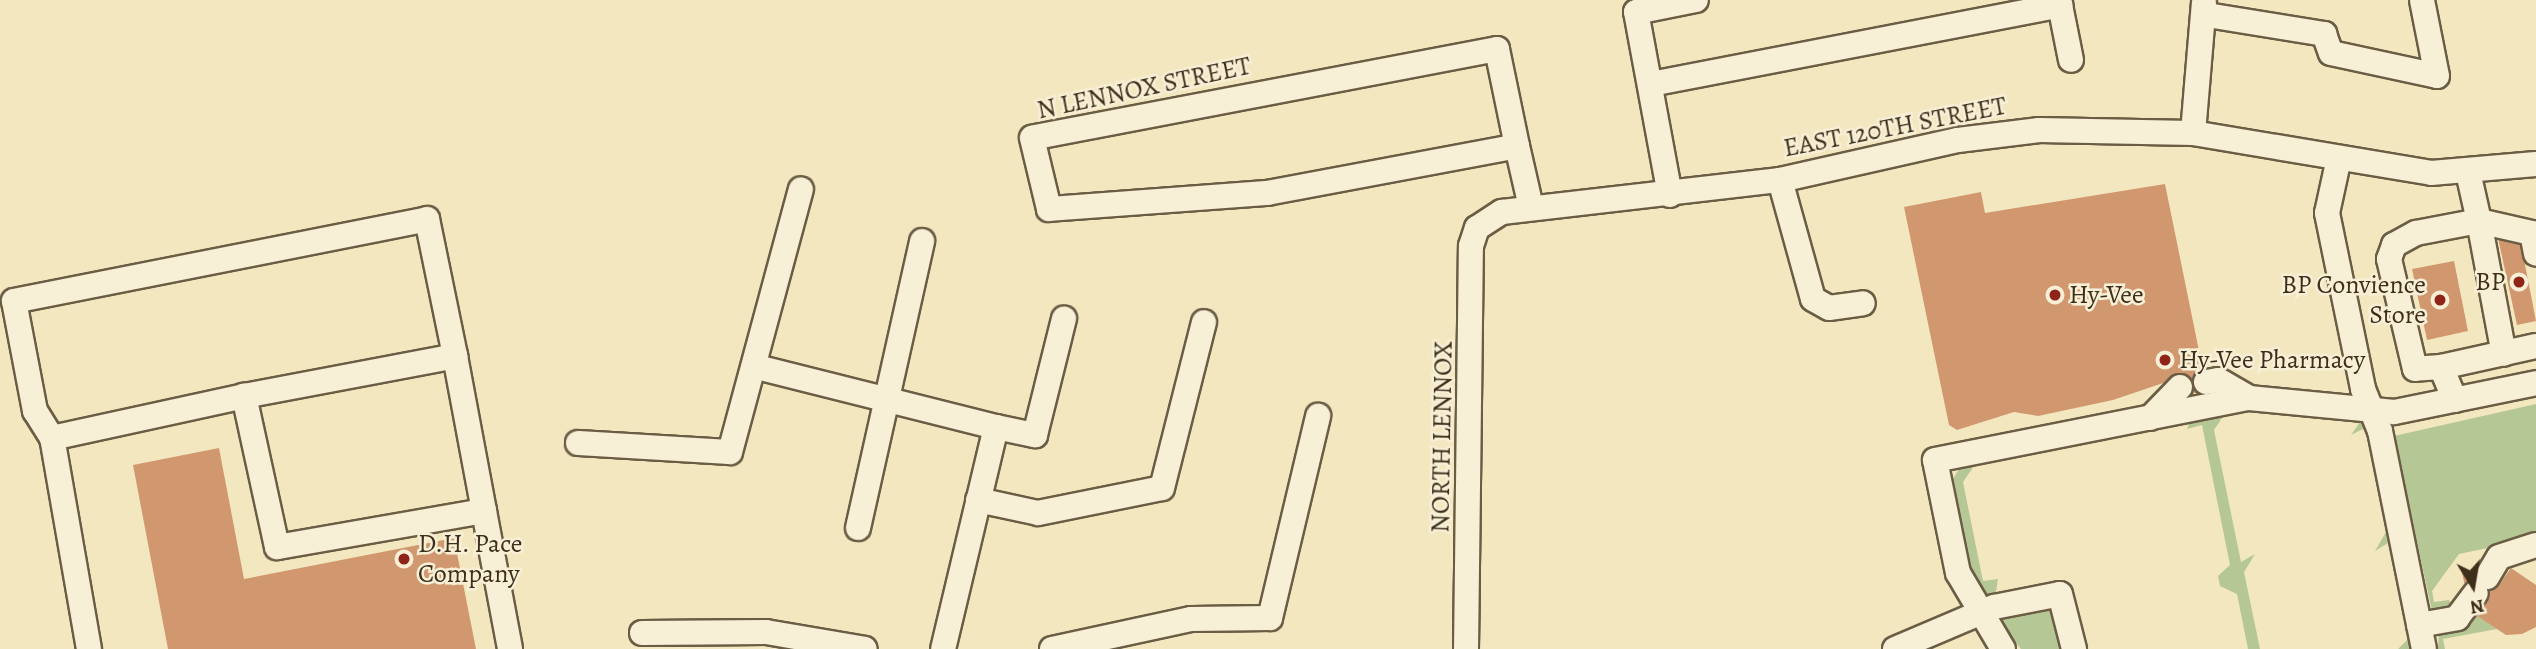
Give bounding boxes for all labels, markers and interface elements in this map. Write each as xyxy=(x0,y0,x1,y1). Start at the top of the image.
street label: N LENNOX STREET xyxy=(1034,50,1254,126)
street label: EAST 120TH STREET xyxy=(1781,90,2009,164)
place label: BP xyxy=(2475,266,2505,298)
place label: BP Convience Store xyxy=(2281,269,2426,330)
marker: BP xyxy=(2511,274,2527,290)
place label: Hy-Vee xyxy=(2069,279,2144,311)
marker: Hy-Vee xyxy=(2047,287,2063,303)
marker: BP Convience Store xyxy=(2432,292,2448,308)
street label: NORTH LENNOX xyxy=(1425,341,1459,533)
place label: Hy-Vee Pharmacy xyxy=(2179,344,2365,376)
marker: Hy-Vee Pharmacy xyxy=(2157,352,2173,368)
place label: D.H. Pace Company xyxy=(418,528,523,590)
marker: D.H. Pace Company xyxy=(396,551,412,567)
north arrow xyxy=(2438,551,2508,621)
text: N xyxy=(2468,593,2486,621)

